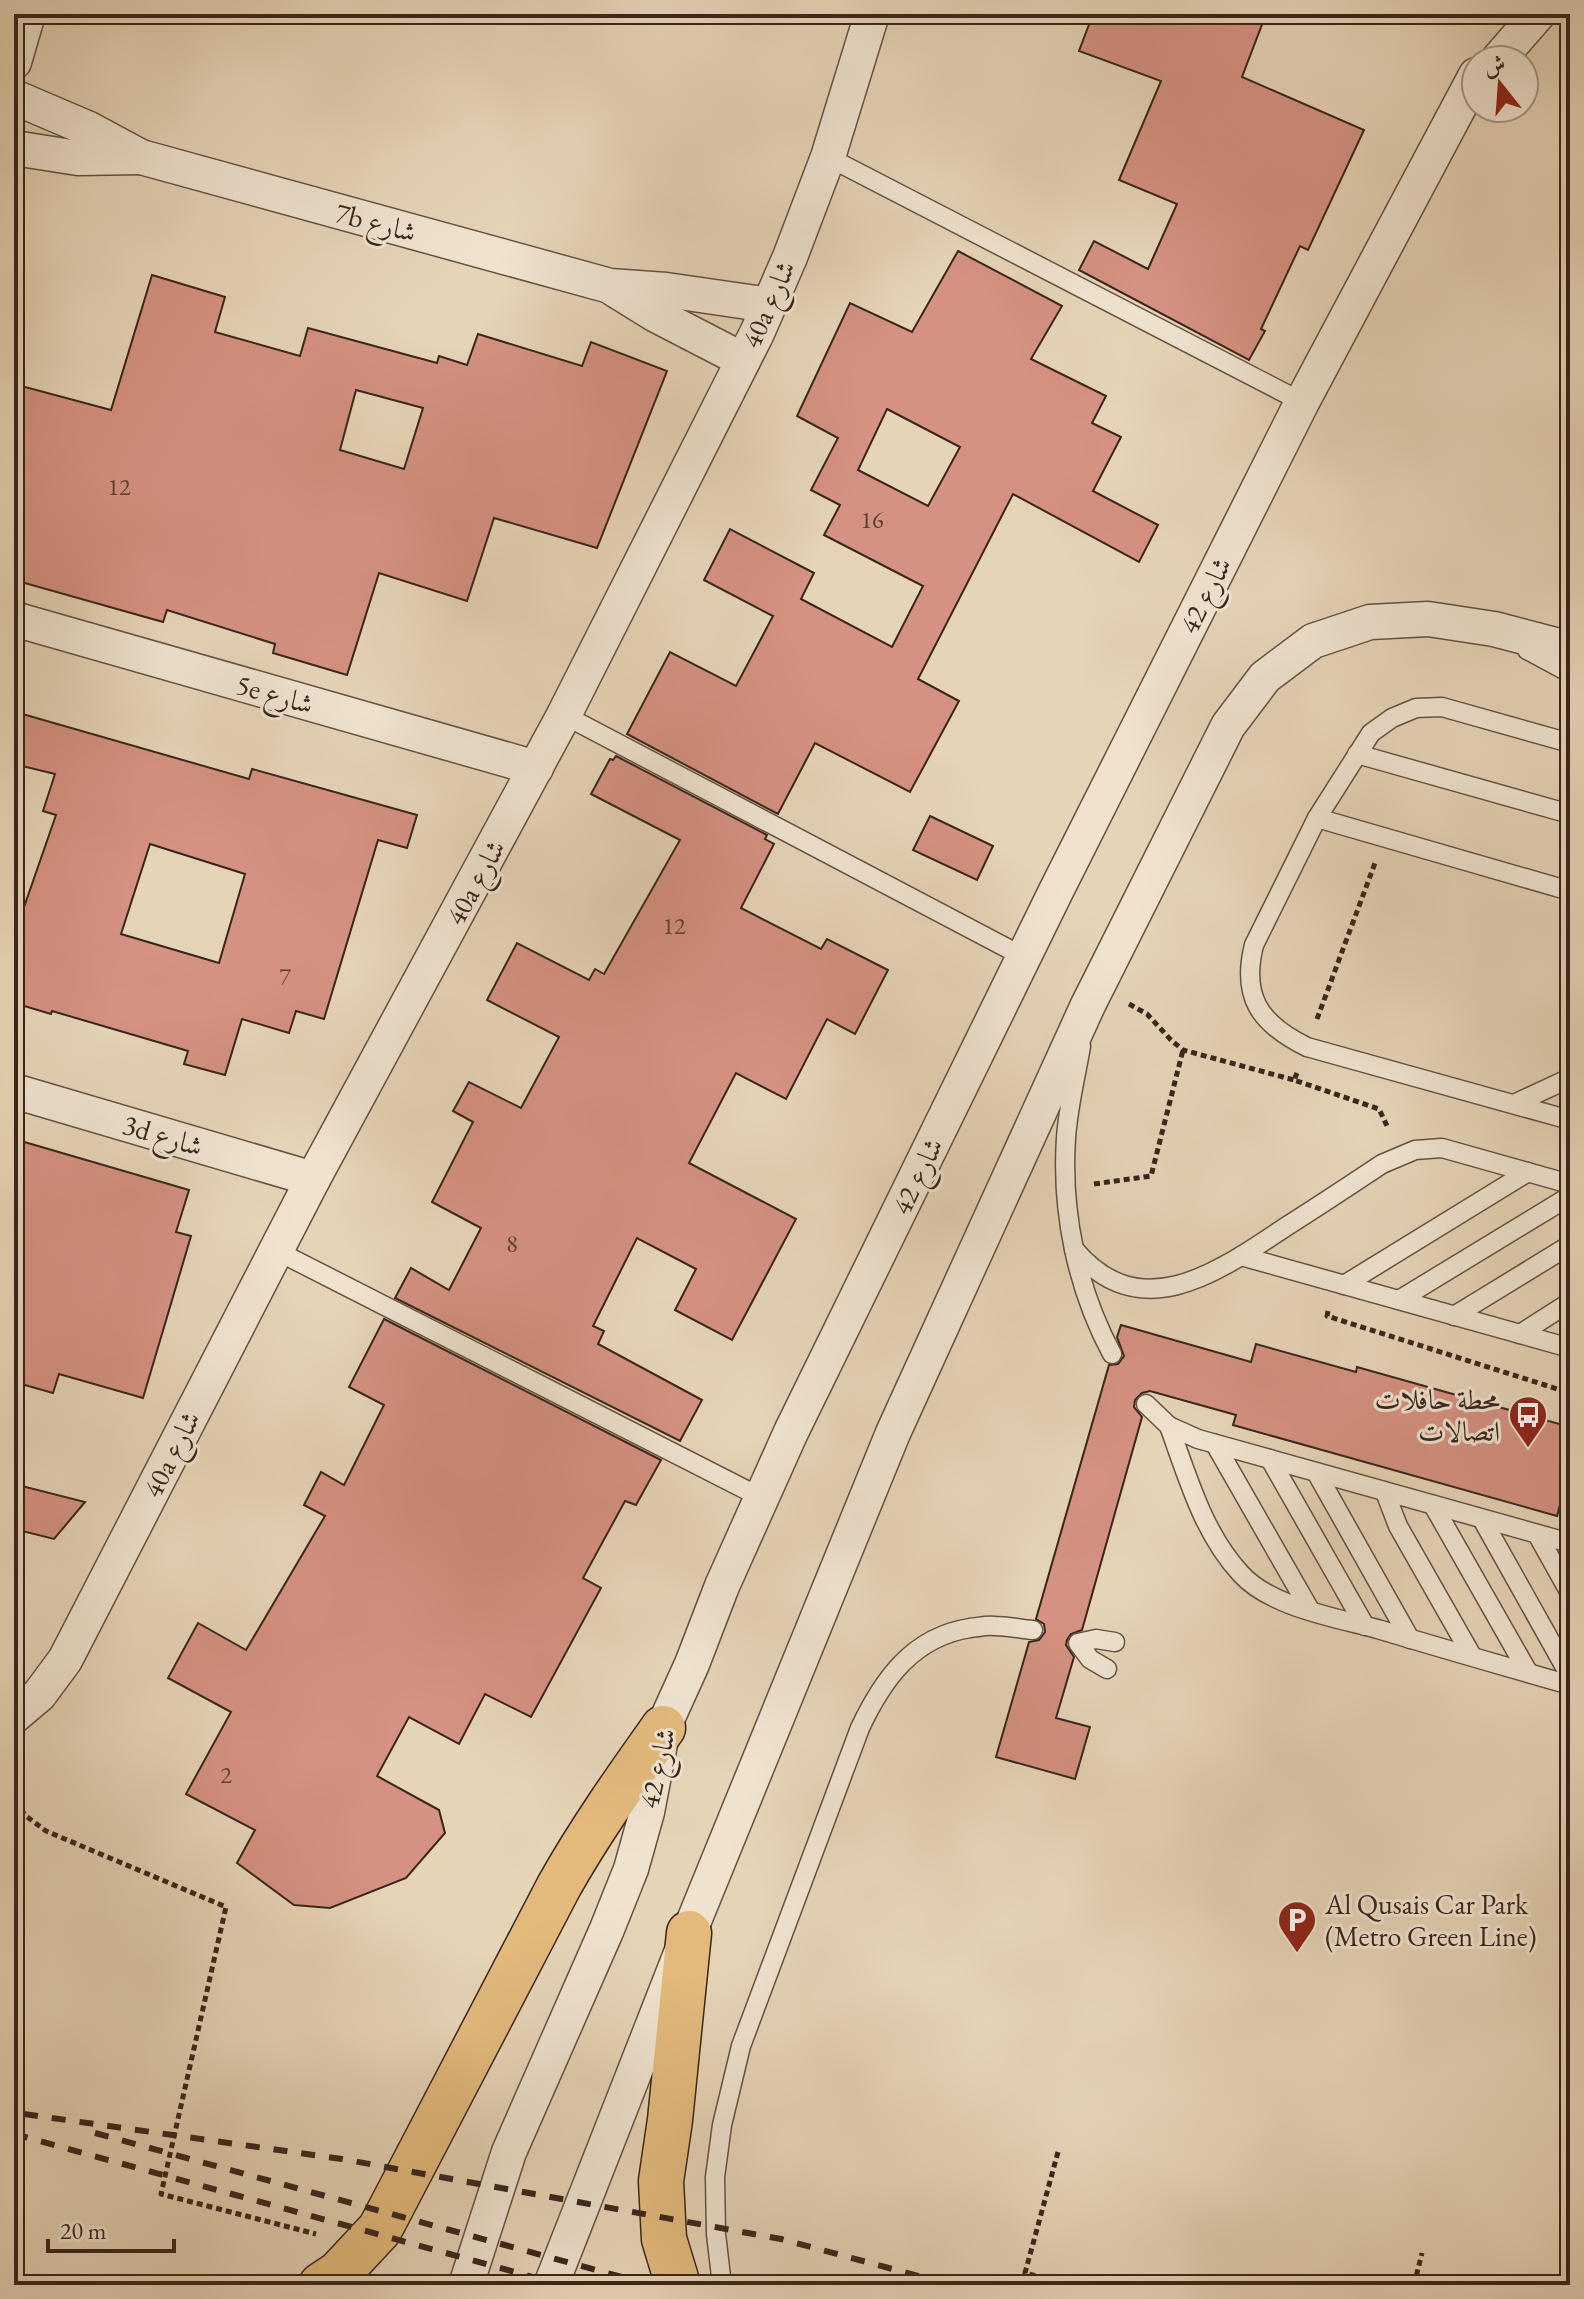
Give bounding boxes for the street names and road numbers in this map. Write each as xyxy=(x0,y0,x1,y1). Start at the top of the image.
street label: 7b شارع xyxy=(330,194,420,256)
street label: 40a شارع xyxy=(733,255,809,356)
street label: شارع 42 xyxy=(1171,551,1245,642)
street label: 5e شارع xyxy=(231,666,318,728)
street label: 40a شارع xyxy=(437,833,518,934)
street label: 3d شارع xyxy=(117,1106,207,1170)
street label: شارع 42 xyxy=(883,1132,956,1223)
street label: 40a شارع xyxy=(134,1405,213,1506)
street label: شارع 42 xyxy=(630,1724,690,1813)

